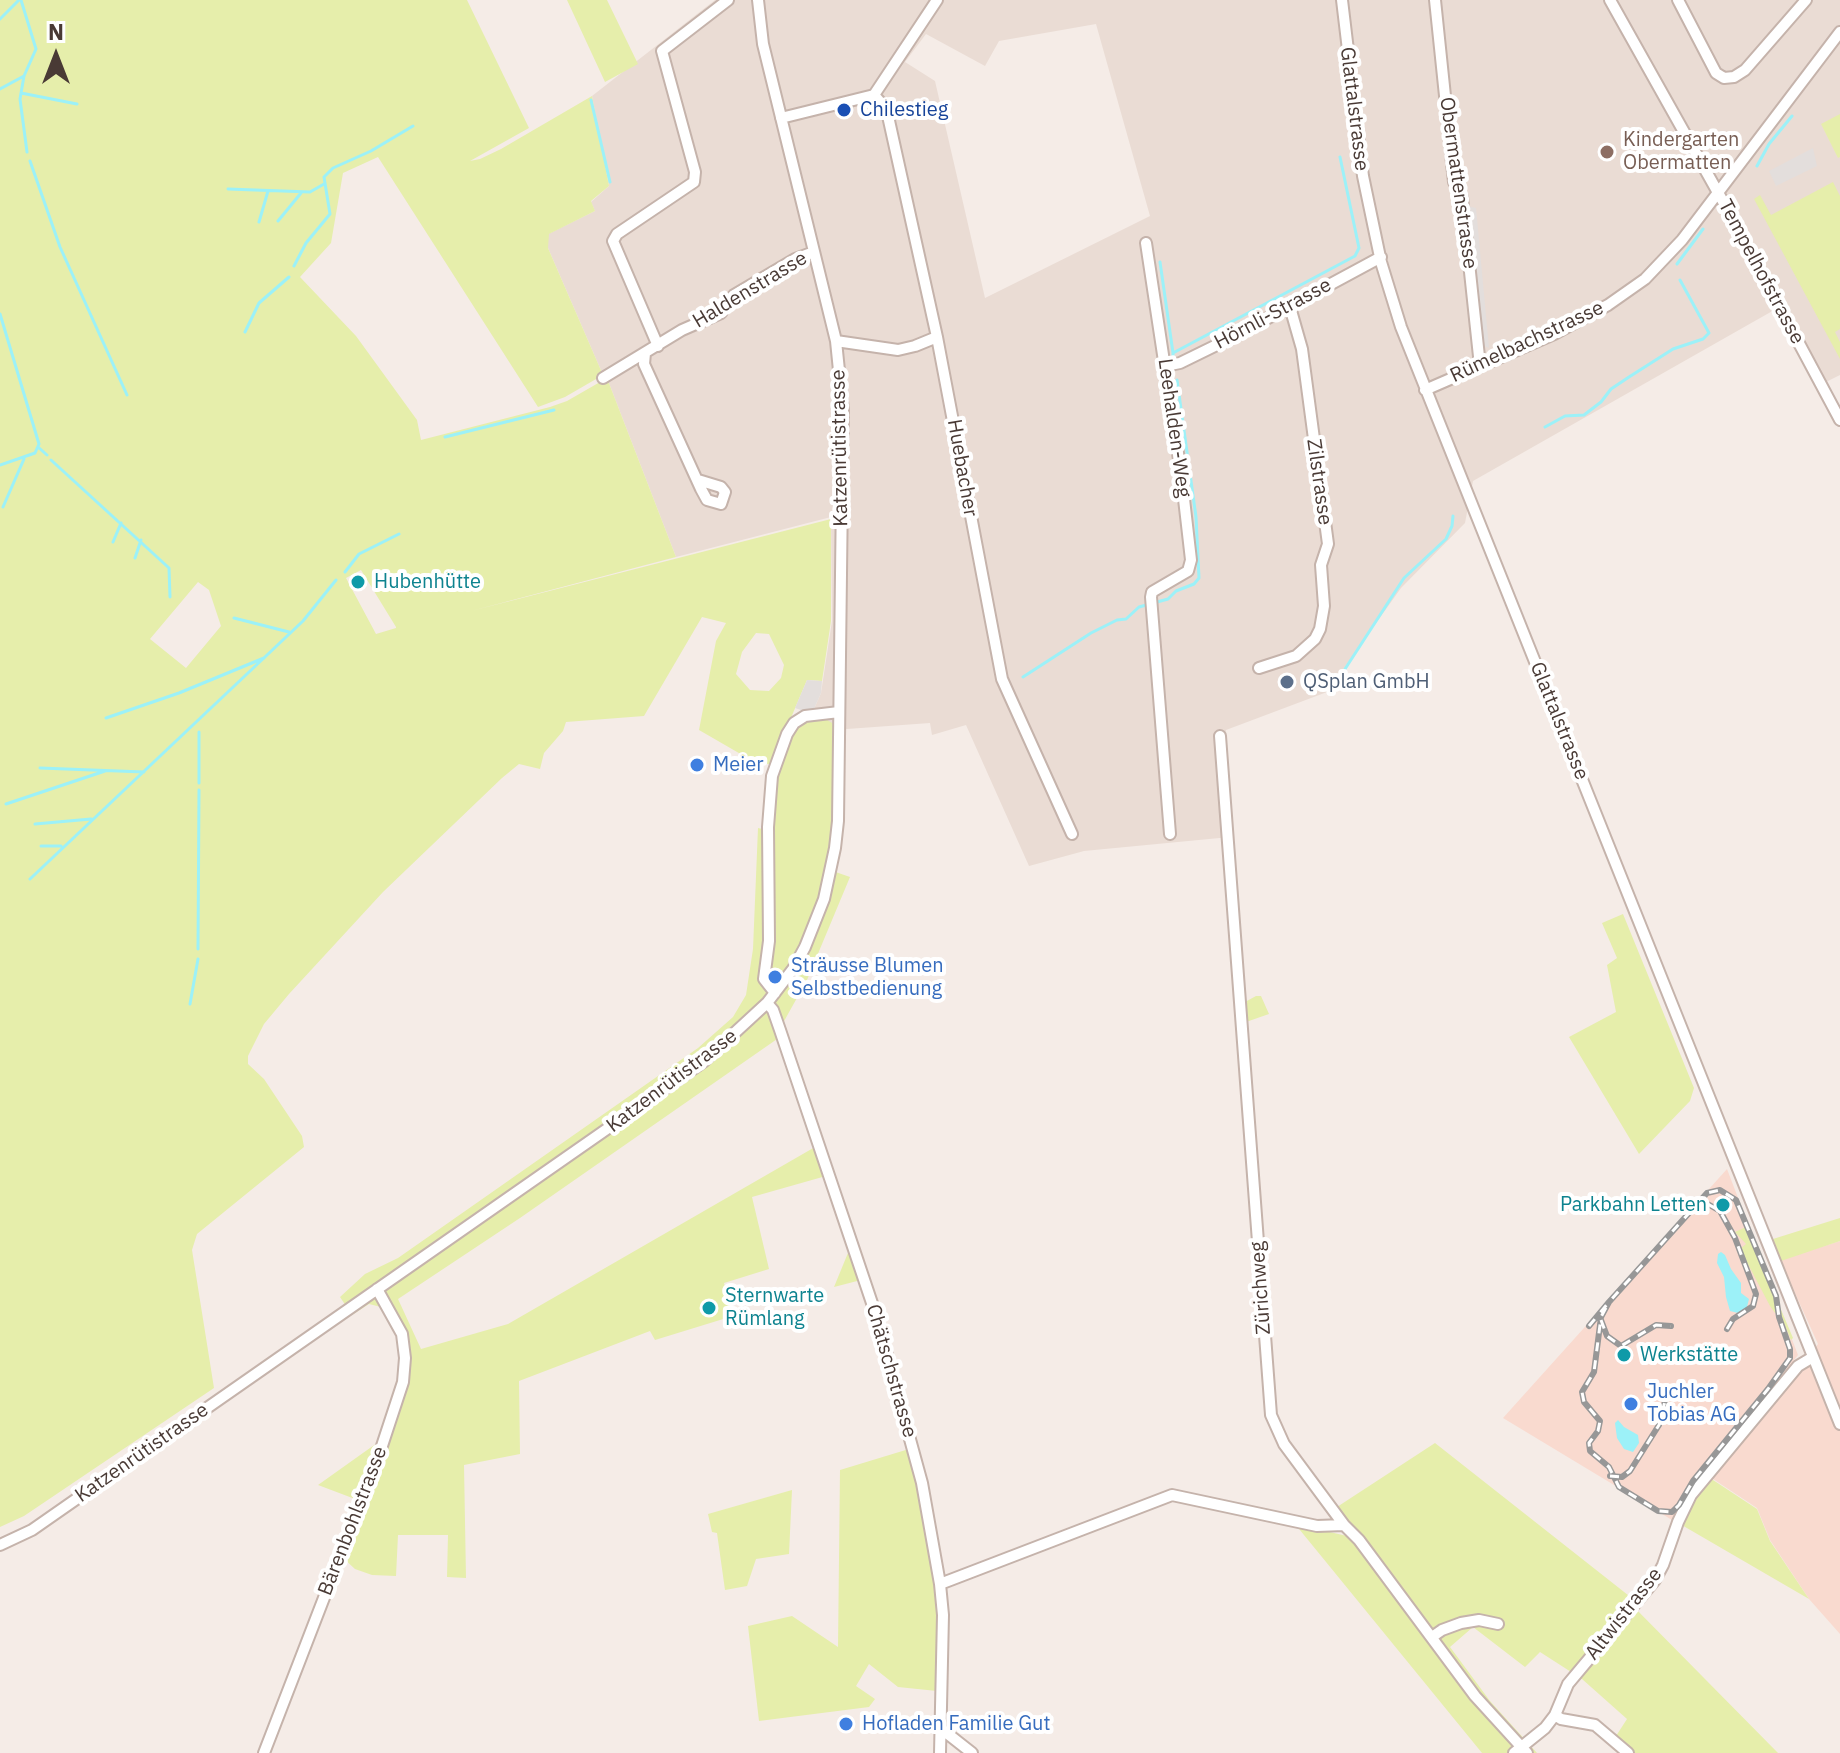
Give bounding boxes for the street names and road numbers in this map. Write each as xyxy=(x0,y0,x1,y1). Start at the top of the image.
street label: Glattalstrasse xyxy=(1334,46,1374,172)
street label: Obermattenstrasse xyxy=(1434,96,1482,270)
street label: Tempelhofstrasse xyxy=(1713,196,1809,348)
street label: Haldenstrasse xyxy=(688,246,812,334)
street label: Hörnli-Strasse xyxy=(1210,273,1336,355)
street label: Rümelbachstrasse xyxy=(1446,296,1608,388)
street label: Leehalden-Weg xyxy=(1152,357,1196,499)
street label: Katzenrütistrasse xyxy=(827,369,853,527)
street label: Huebacher xyxy=(942,417,982,519)
street label: Zilstrasse xyxy=(1301,437,1337,527)
street label: Glattalstrasse xyxy=(1524,659,1594,783)
street label: Katzenrütistrasse xyxy=(602,1024,742,1138)
street label: Zürichweg xyxy=(1246,1241,1276,1335)
street label: Chätschstrasse xyxy=(861,1302,921,1440)
street label: Katzenrütistrasse xyxy=(71,1398,213,1508)
street label: Bärenbohlstrasse xyxy=(314,1443,392,1599)
street label: Altwistrasse xyxy=(1581,1563,1667,1665)

